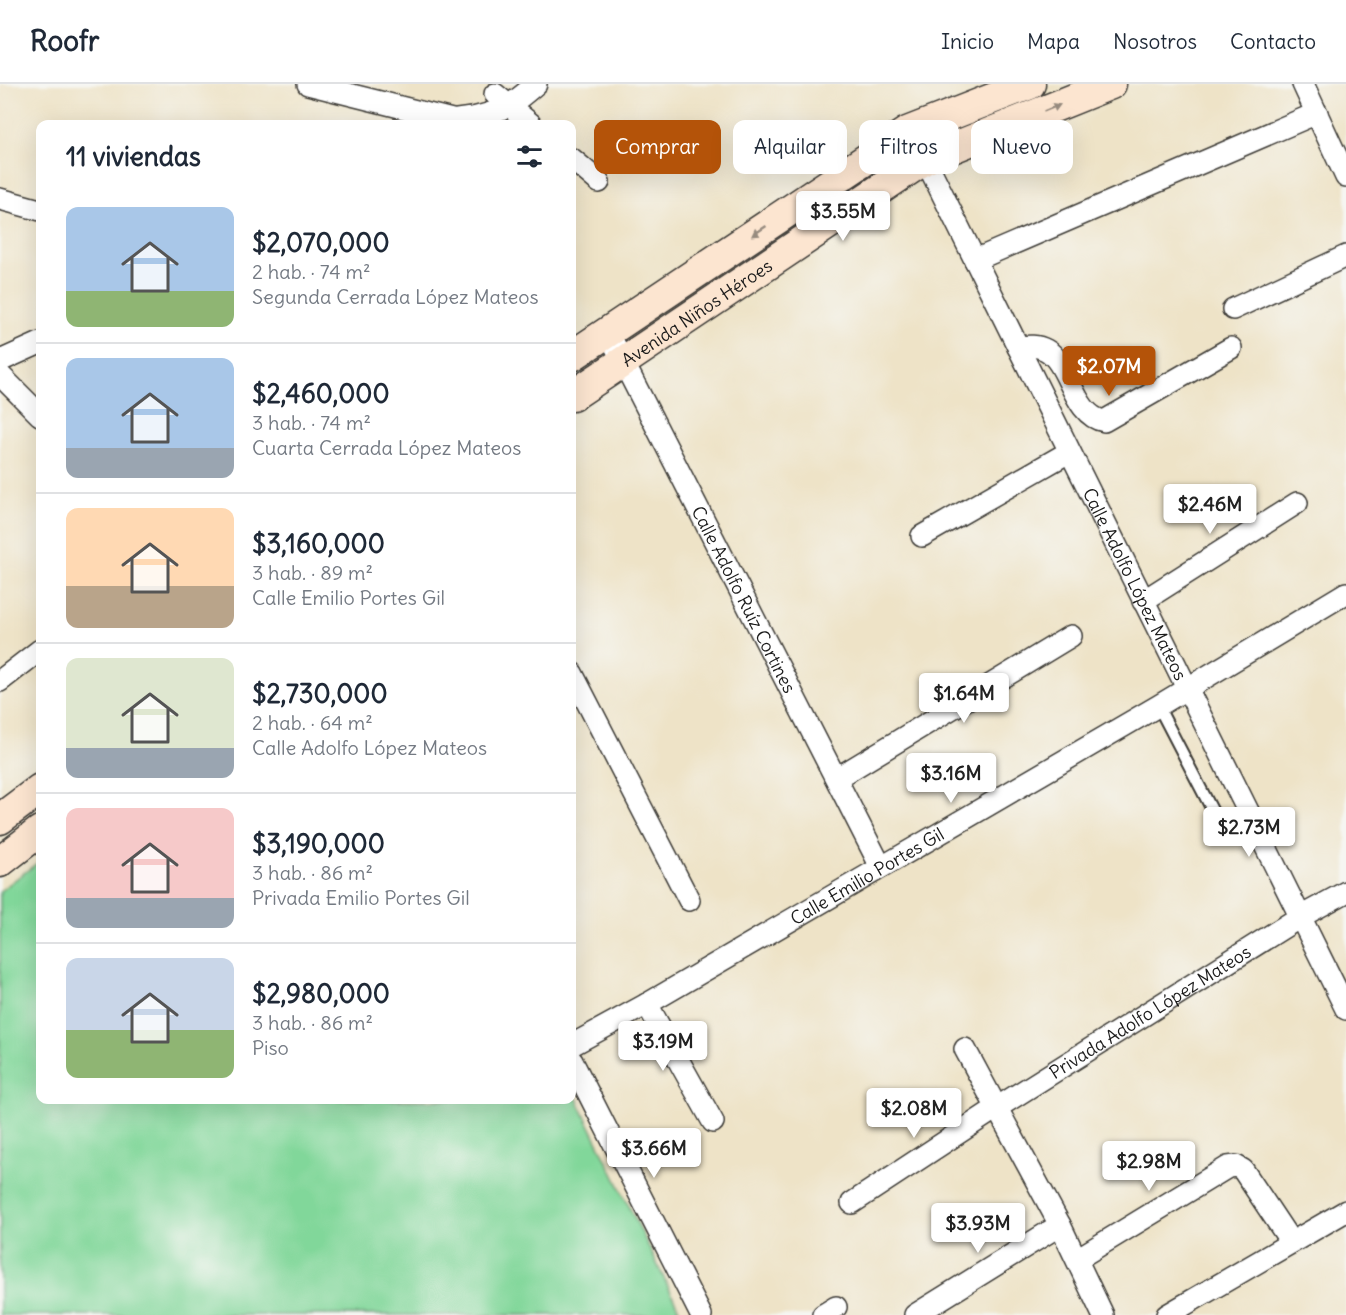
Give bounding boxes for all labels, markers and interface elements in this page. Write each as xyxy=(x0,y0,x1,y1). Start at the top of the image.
text: Roofr xyxy=(30,23,99,59)
text: Inicio xyxy=(941,28,994,55)
text: Mapa xyxy=(1027,28,1080,55)
text: Nosotros xyxy=(1113,28,1197,55)
text: Contacto xyxy=(1230,28,1316,55)
one-way arrow xyxy=(1043,103,1061,112)
chip: Comprar xyxy=(594,120,721,174)
chip: Alquilar xyxy=(733,120,847,174)
chip: Filtros xyxy=(859,120,959,174)
chip: Nuevo xyxy=(971,120,1073,174)
text: 11 viviendas xyxy=(66,140,201,173)
icon: filters xyxy=(513,140,546,173)
pin: $3.55M xyxy=(794,191,892,242)
text: $3.55M xyxy=(810,198,876,223)
one-way arrow xyxy=(751,225,767,236)
text: $2,070,000 xyxy=(252,226,390,259)
icon: home xyxy=(114,231,186,303)
street label: Avenida Niños Héroes xyxy=(617,254,776,371)
text: 2 hab. · 74 m² xyxy=(252,259,371,284)
text: Segunda Cerrada López Mateos xyxy=(252,284,539,309)
pin: $2.07M xyxy=(1060,346,1158,397)
text: $2.07M xyxy=(1076,353,1142,378)
text: $2,460,000 xyxy=(252,377,390,410)
icon: home xyxy=(114,382,186,454)
text: 3 hab. · 74 m² xyxy=(252,410,371,435)
text: Cuarta Cerrada López Mateos xyxy=(252,435,521,460)
street label: Calle Adolfo López Mateos xyxy=(1078,484,1193,684)
pin: $2.46M xyxy=(1161,484,1259,535)
text: $2.46M xyxy=(1177,491,1243,516)
street label: Calle Adolfo Ruíz Cortines xyxy=(687,502,802,697)
text: $3,160,000 xyxy=(252,527,385,560)
icon: home xyxy=(114,532,186,604)
text: 3 hab. · 89 m² xyxy=(252,560,373,585)
text: Calle Emilio Portes Gil xyxy=(252,585,445,610)
pin: $1.64M xyxy=(915,673,1013,724)
text: $2,730,000 xyxy=(252,677,388,710)
text: $1.64M xyxy=(933,680,995,705)
icon: home xyxy=(114,682,186,754)
text: 2 hab. · 64 m² xyxy=(252,710,373,735)
text: Calle Adolfo López Mateos xyxy=(252,735,487,760)
pin: $3.16M xyxy=(902,753,1000,804)
text: $3.16M xyxy=(920,760,982,785)
pin: $2.73M xyxy=(1200,807,1298,858)
text: $2.73M xyxy=(1217,814,1281,839)
street label: Calle Emilio Portes Gil xyxy=(786,822,948,930)
text: $3,190,000 xyxy=(252,827,385,860)
icon: home xyxy=(114,832,186,904)
text: 3 hab. · 86 m² xyxy=(252,860,373,885)
text: Privada Emilio Portes Gil xyxy=(252,885,470,910)
street label: Privada Adolfo López Mateos xyxy=(1045,940,1255,1084)
text: $2,980,000 xyxy=(252,977,390,1010)
icon: home xyxy=(114,982,186,1054)
text: 3 hab. · 86 m² xyxy=(252,1010,373,1035)
pin: $3.19M xyxy=(614,1021,712,1072)
text: $3.19M xyxy=(632,1028,694,1053)
text: Piso xyxy=(252,1035,289,1060)
pin: $2.08M xyxy=(865,1088,963,1139)
text: $2.08M xyxy=(880,1095,948,1120)
pin: $3.66M xyxy=(605,1128,703,1179)
text: $3.66M xyxy=(621,1135,687,1160)
pin: $2.98M xyxy=(1100,1141,1198,1192)
text: $2.98M xyxy=(1116,1148,1182,1173)
pin: $3.93M xyxy=(929,1203,1027,1254)
text: $3.93M xyxy=(945,1210,1011,1235)

